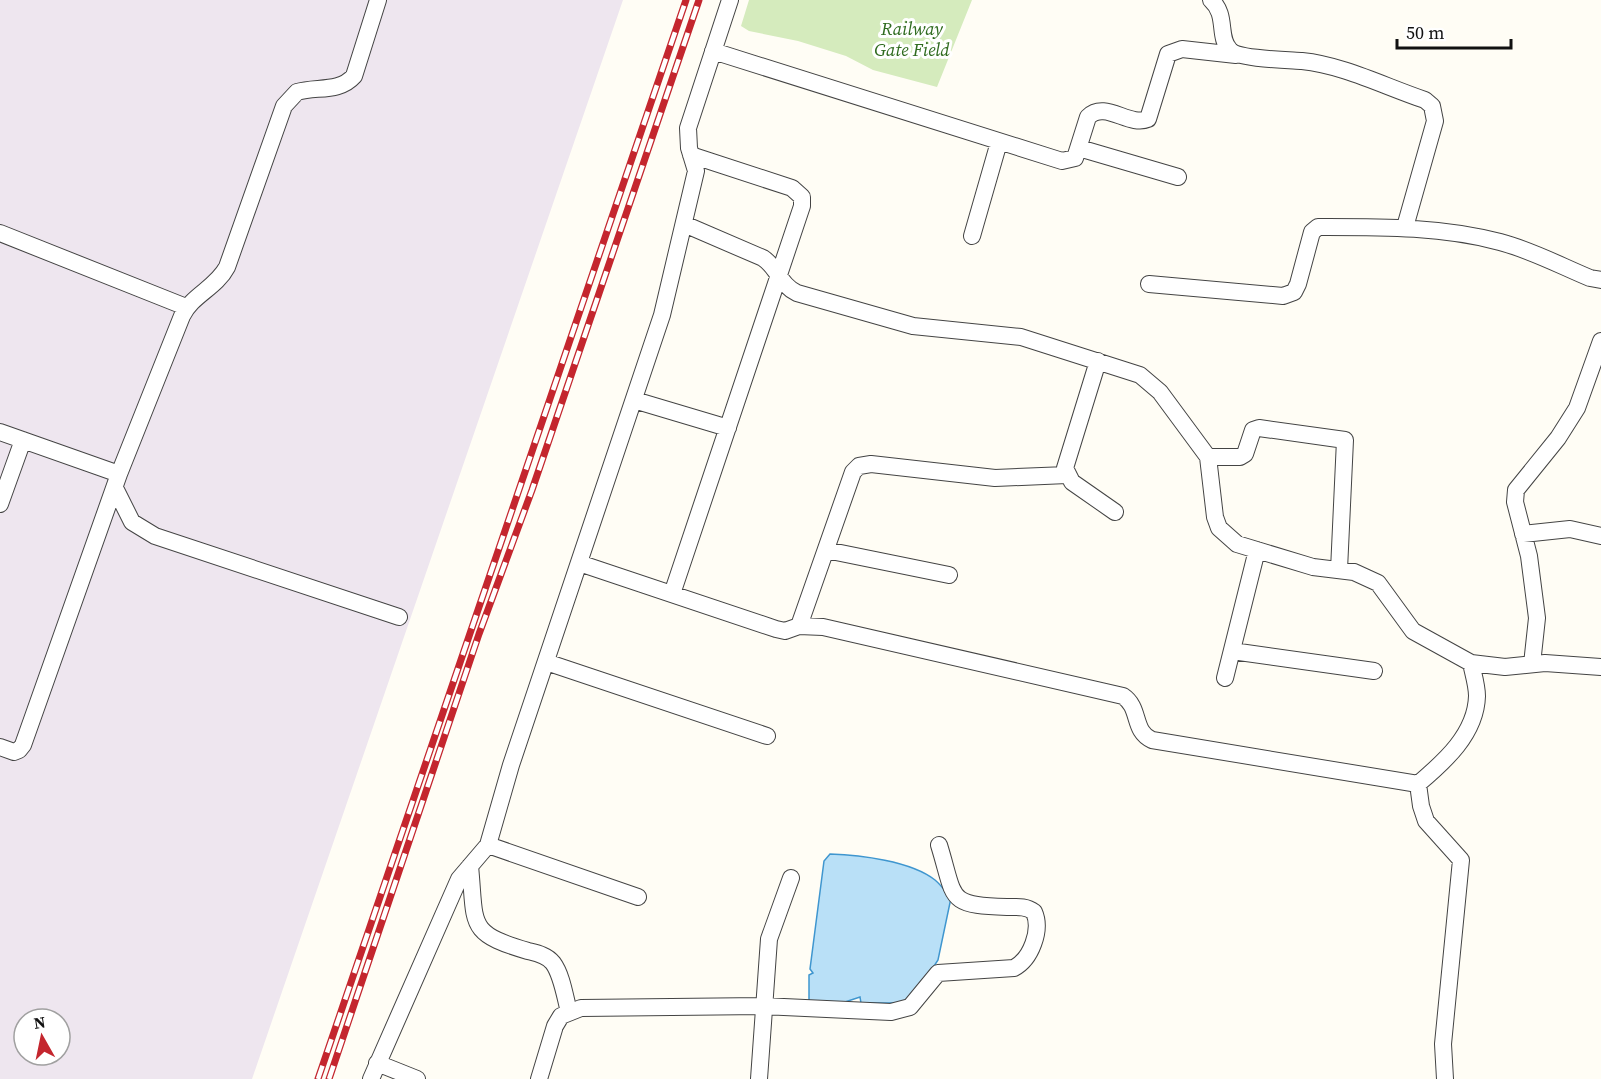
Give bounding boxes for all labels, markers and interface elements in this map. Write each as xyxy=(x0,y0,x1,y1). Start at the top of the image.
scale bar xyxy=(1397,12,1511,50)
park label: Railway Gate Field xyxy=(874,16,950,62)
text: 50 m xyxy=(1406,20,1444,45)
north arrow xyxy=(12,1007,72,1067)
text: N xyxy=(32,1010,47,1034)

